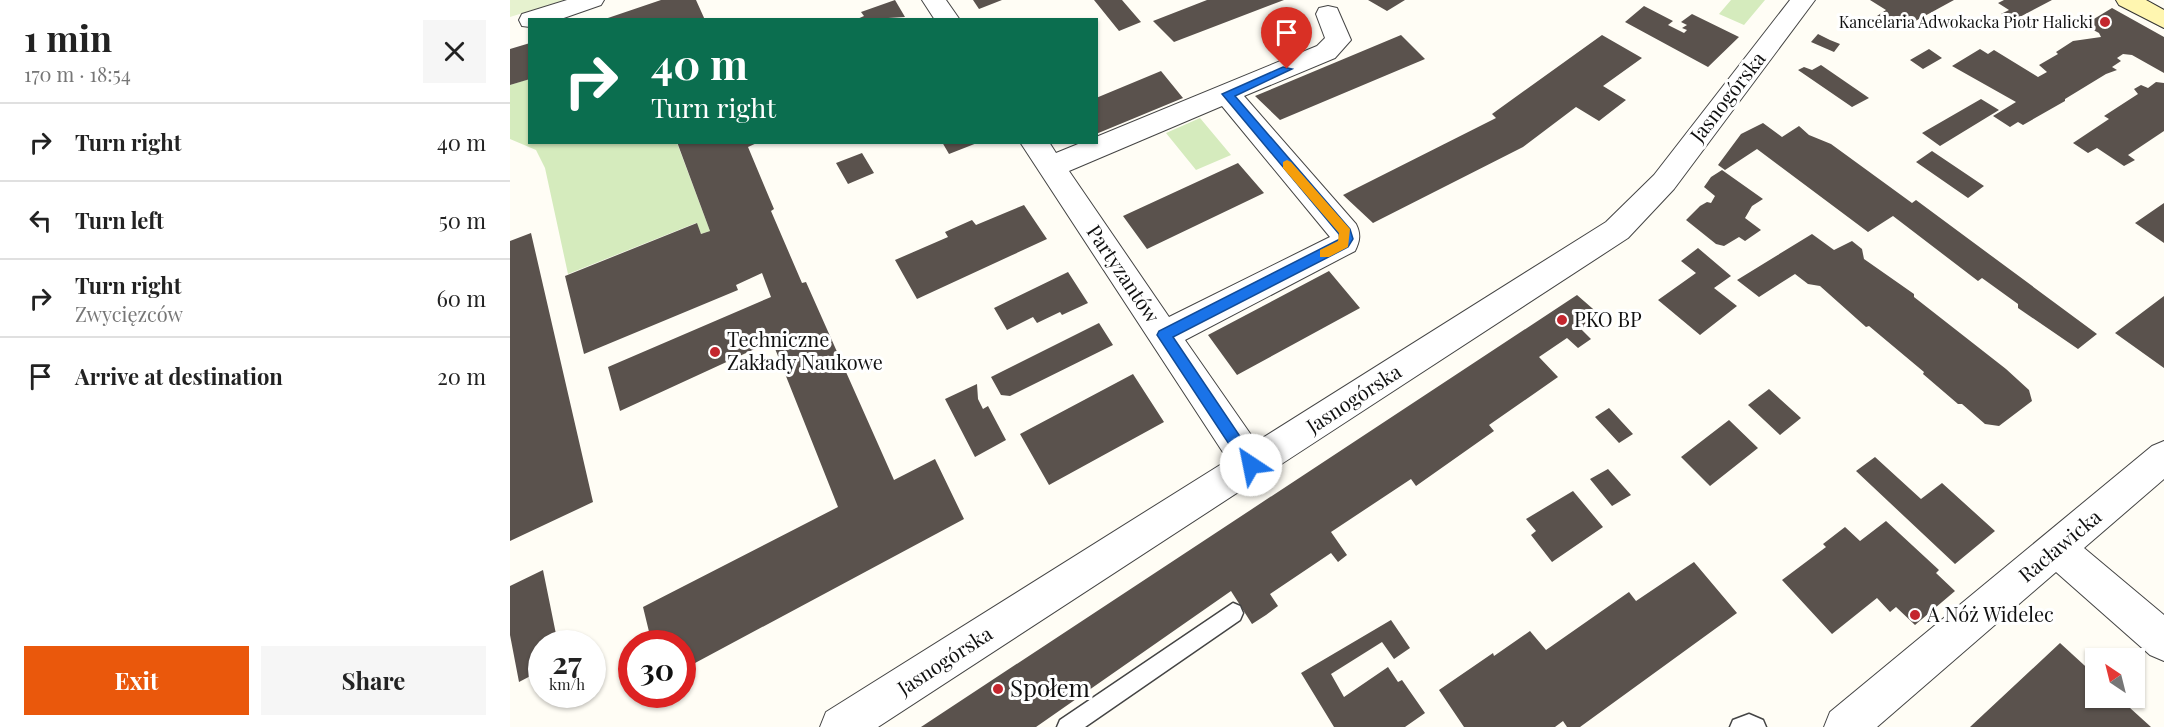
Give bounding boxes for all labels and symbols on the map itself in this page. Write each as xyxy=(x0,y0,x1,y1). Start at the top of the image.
pin xyxy=(1261,7,1312,69)
place label: Kancelaria Adwokacka Piotr Halicki xyxy=(1839,11,2093,32)
marker: Kancelaria Adwokacka Piotr Halicki xyxy=(2098,15,2112,29)
street label: Jasnogórska xyxy=(1682,45,1771,148)
street label: Partyzantów xyxy=(1082,219,1167,328)
place label: PKO BP xyxy=(1574,305,1642,332)
marker: PKO BP xyxy=(1555,313,1569,327)
place label: Techniczne Zakłady Naukowe xyxy=(727,325,883,375)
marker: Techniczne Zakłady Naukowe xyxy=(708,345,722,359)
street label: Jasnogórska xyxy=(1300,357,1406,439)
position arrow xyxy=(1219,433,1283,497)
street label: Racławicka xyxy=(2012,502,2106,587)
place label: A Nóż Widelec xyxy=(1926,600,2054,627)
marker: A Nóż Widelec xyxy=(1908,608,1922,622)
street label: Jasnogórska xyxy=(891,619,997,701)
speed limit sign: 30 xyxy=(618,630,696,708)
north arrow xyxy=(2085,648,2145,708)
place label: Społem xyxy=(1010,671,1090,703)
marker: Społem xyxy=(991,682,1005,696)

